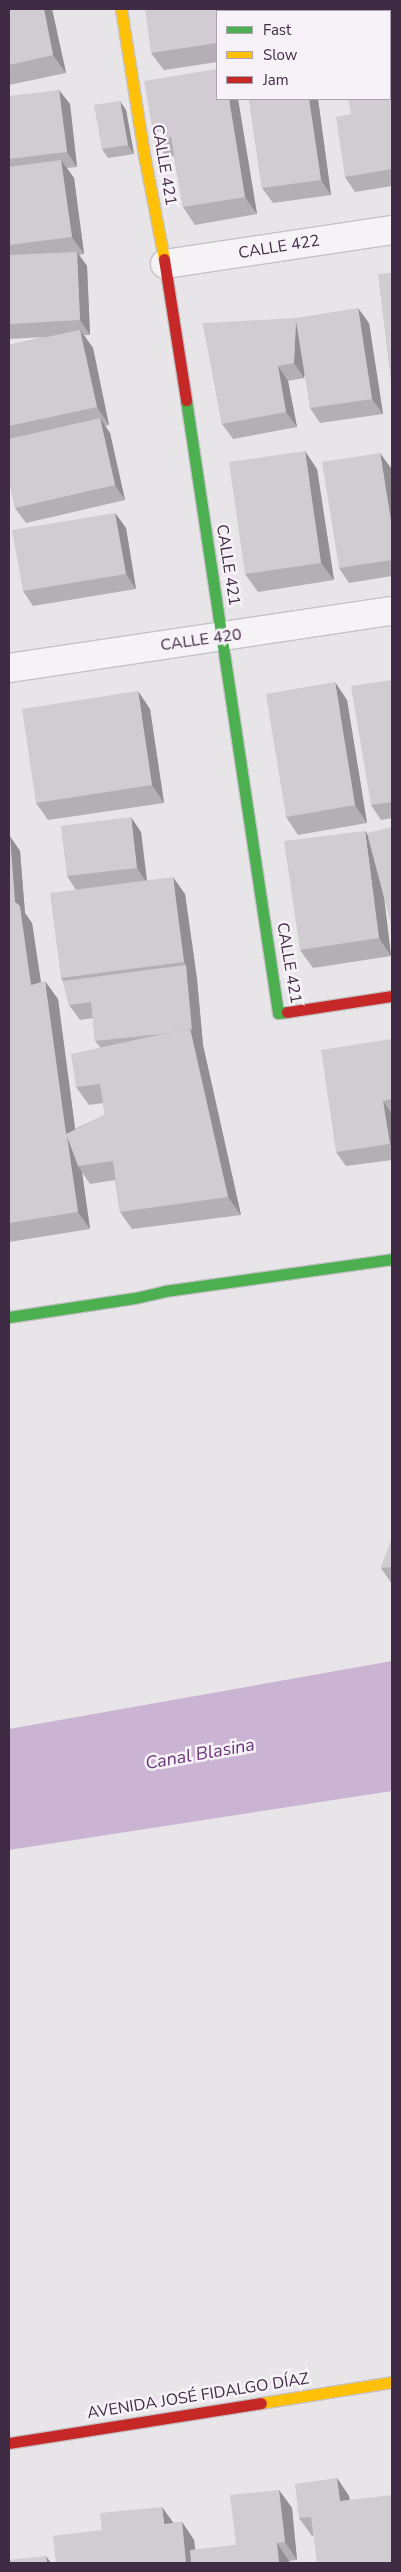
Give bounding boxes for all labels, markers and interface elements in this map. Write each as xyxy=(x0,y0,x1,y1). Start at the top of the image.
legend xyxy=(216,10,391,100)
text: Fast xyxy=(263,20,291,40)
text: Slow xyxy=(263,45,297,65)
text: Jam xyxy=(263,70,289,90)
street label: CALLE 421 xyxy=(147,123,181,207)
street label: CALLE 422 xyxy=(237,231,321,263)
street label: CALLE 421 xyxy=(212,523,244,607)
street label: CALLE 420 xyxy=(159,625,243,655)
street label: CALLE 421 xyxy=(272,921,306,1005)
water label: Canal Blasina xyxy=(144,1734,256,1774)
street label: AVENIDA JOSÉ FIDALGO DÍAZ xyxy=(86,2369,310,2423)

